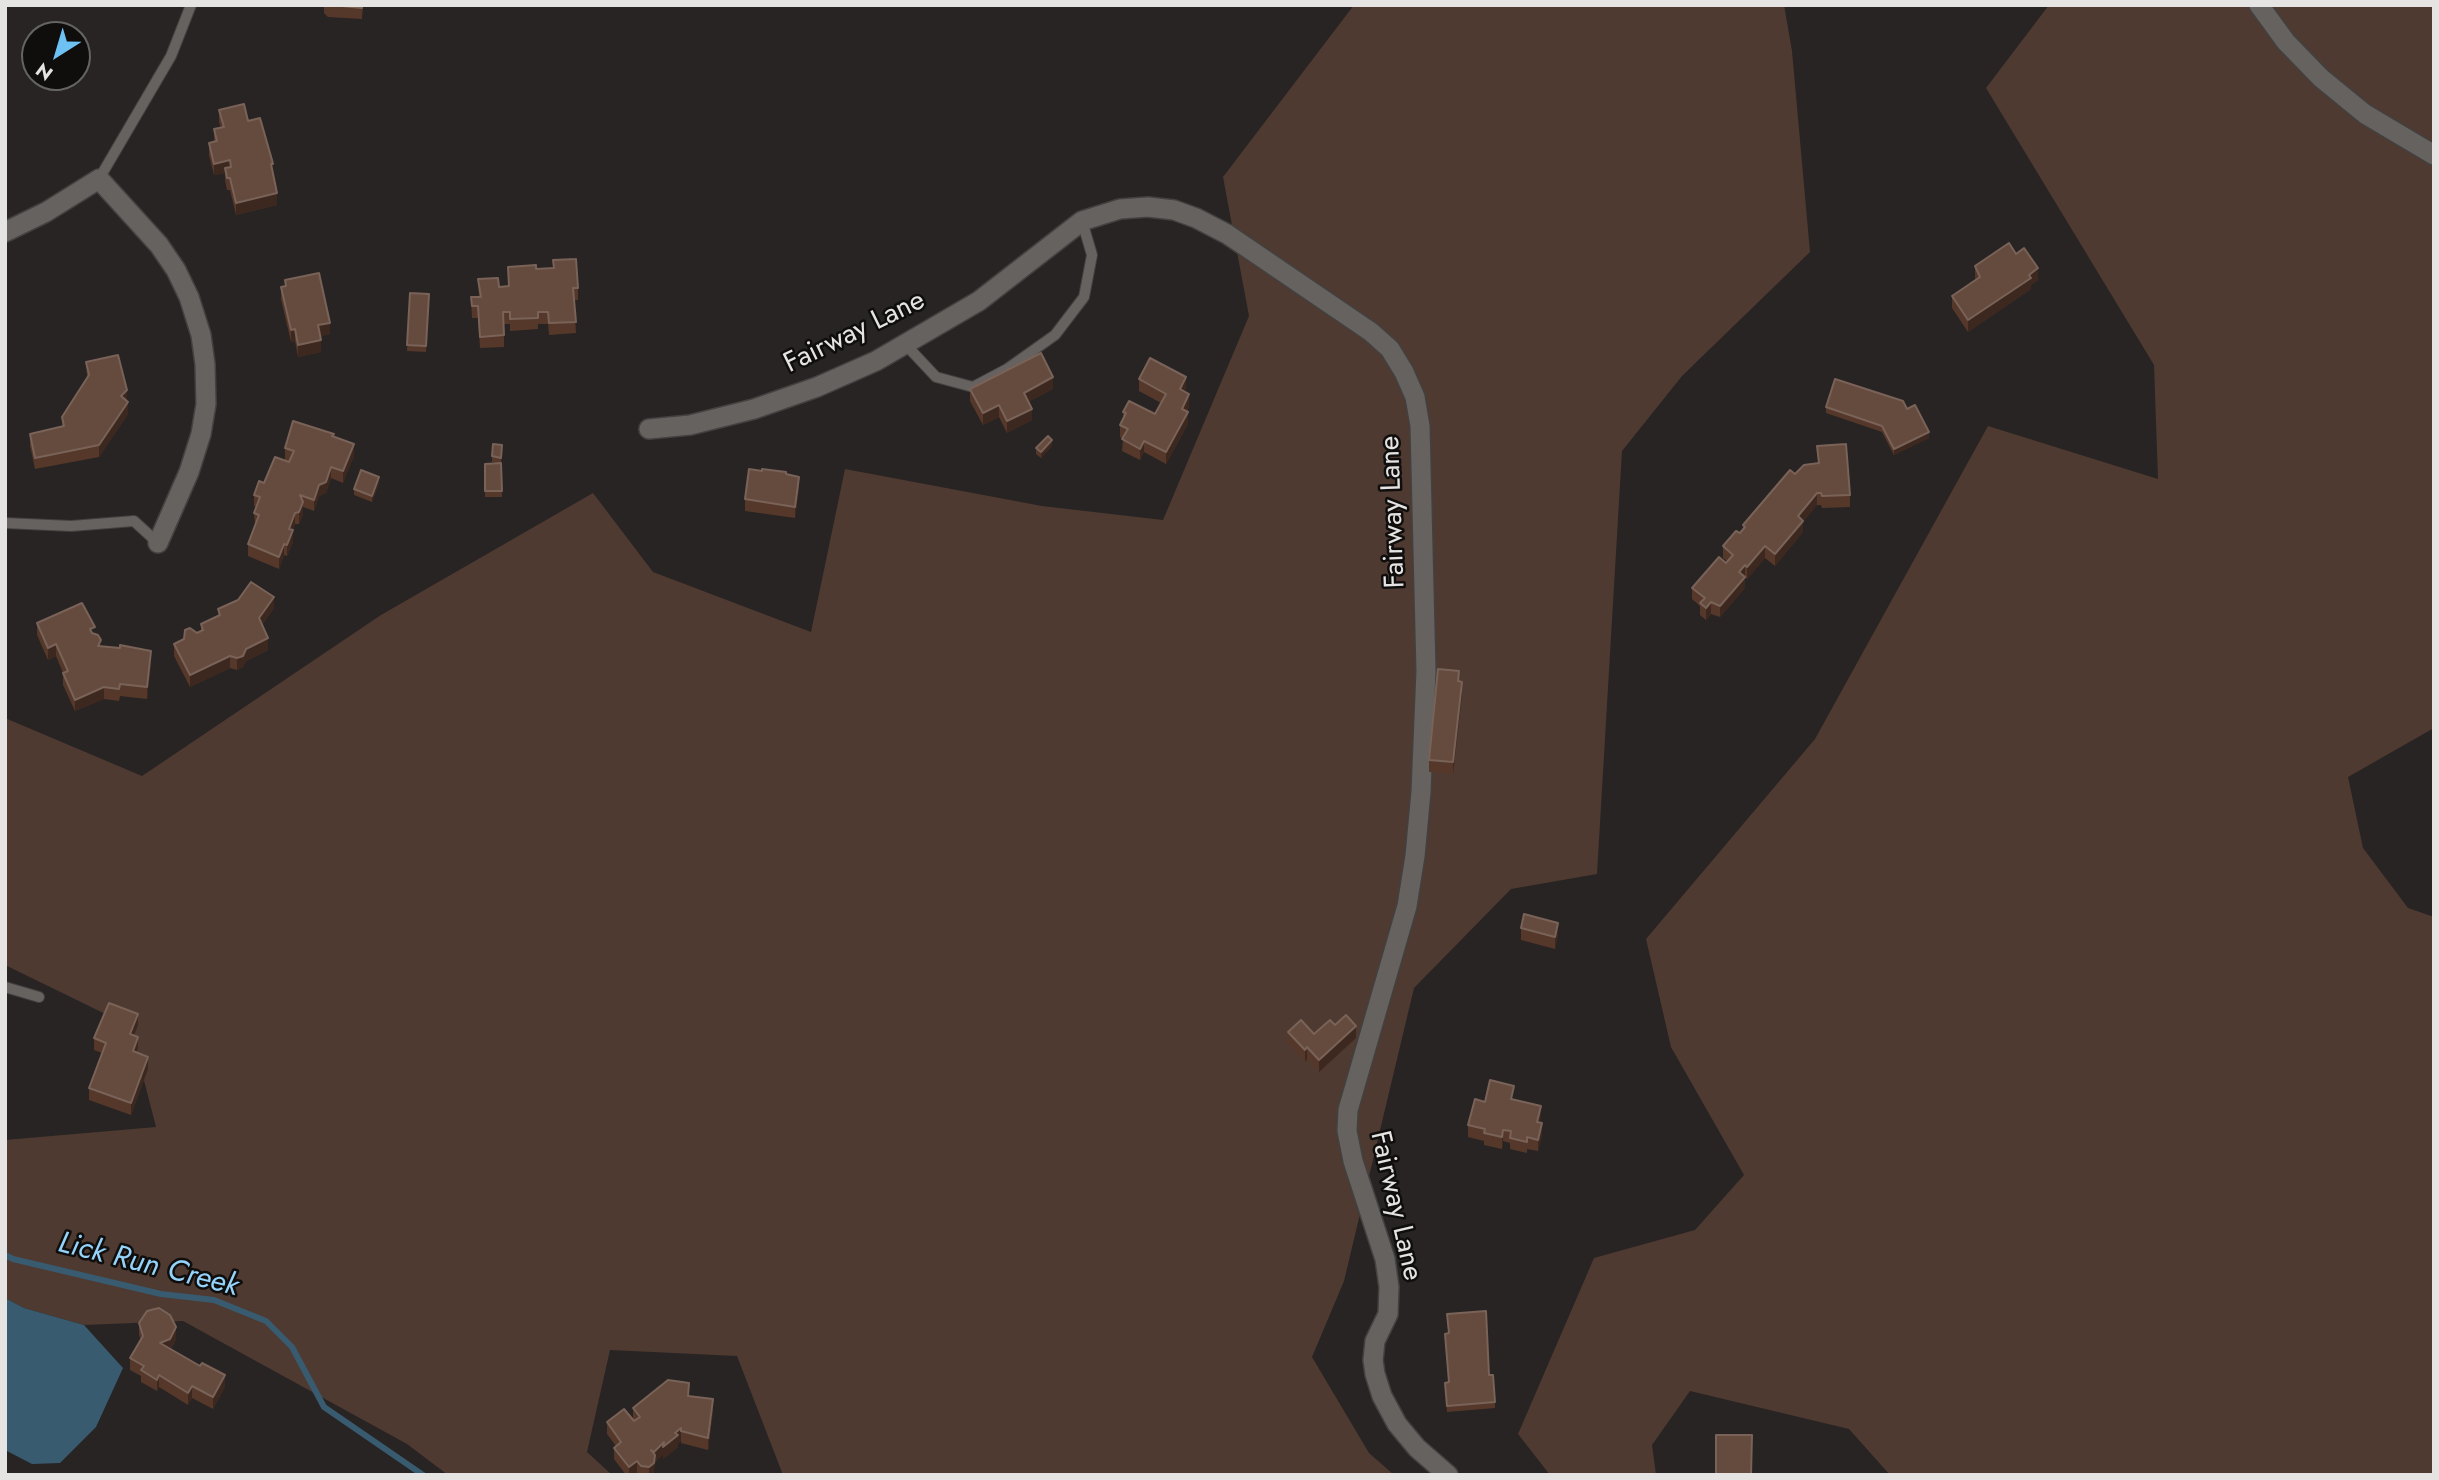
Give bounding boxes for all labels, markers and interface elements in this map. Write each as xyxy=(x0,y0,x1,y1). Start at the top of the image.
north arrow xyxy=(21,21,91,91)
text: N xyxy=(30,56,58,87)
street label: Fairway Lane xyxy=(779,284,931,382)
street label: Fairway Lane xyxy=(1375,435,1413,589)
street label: Fairway Lane xyxy=(1361,1128,1429,1284)
water label: Lick Run Creek xyxy=(54,1226,242,1306)

